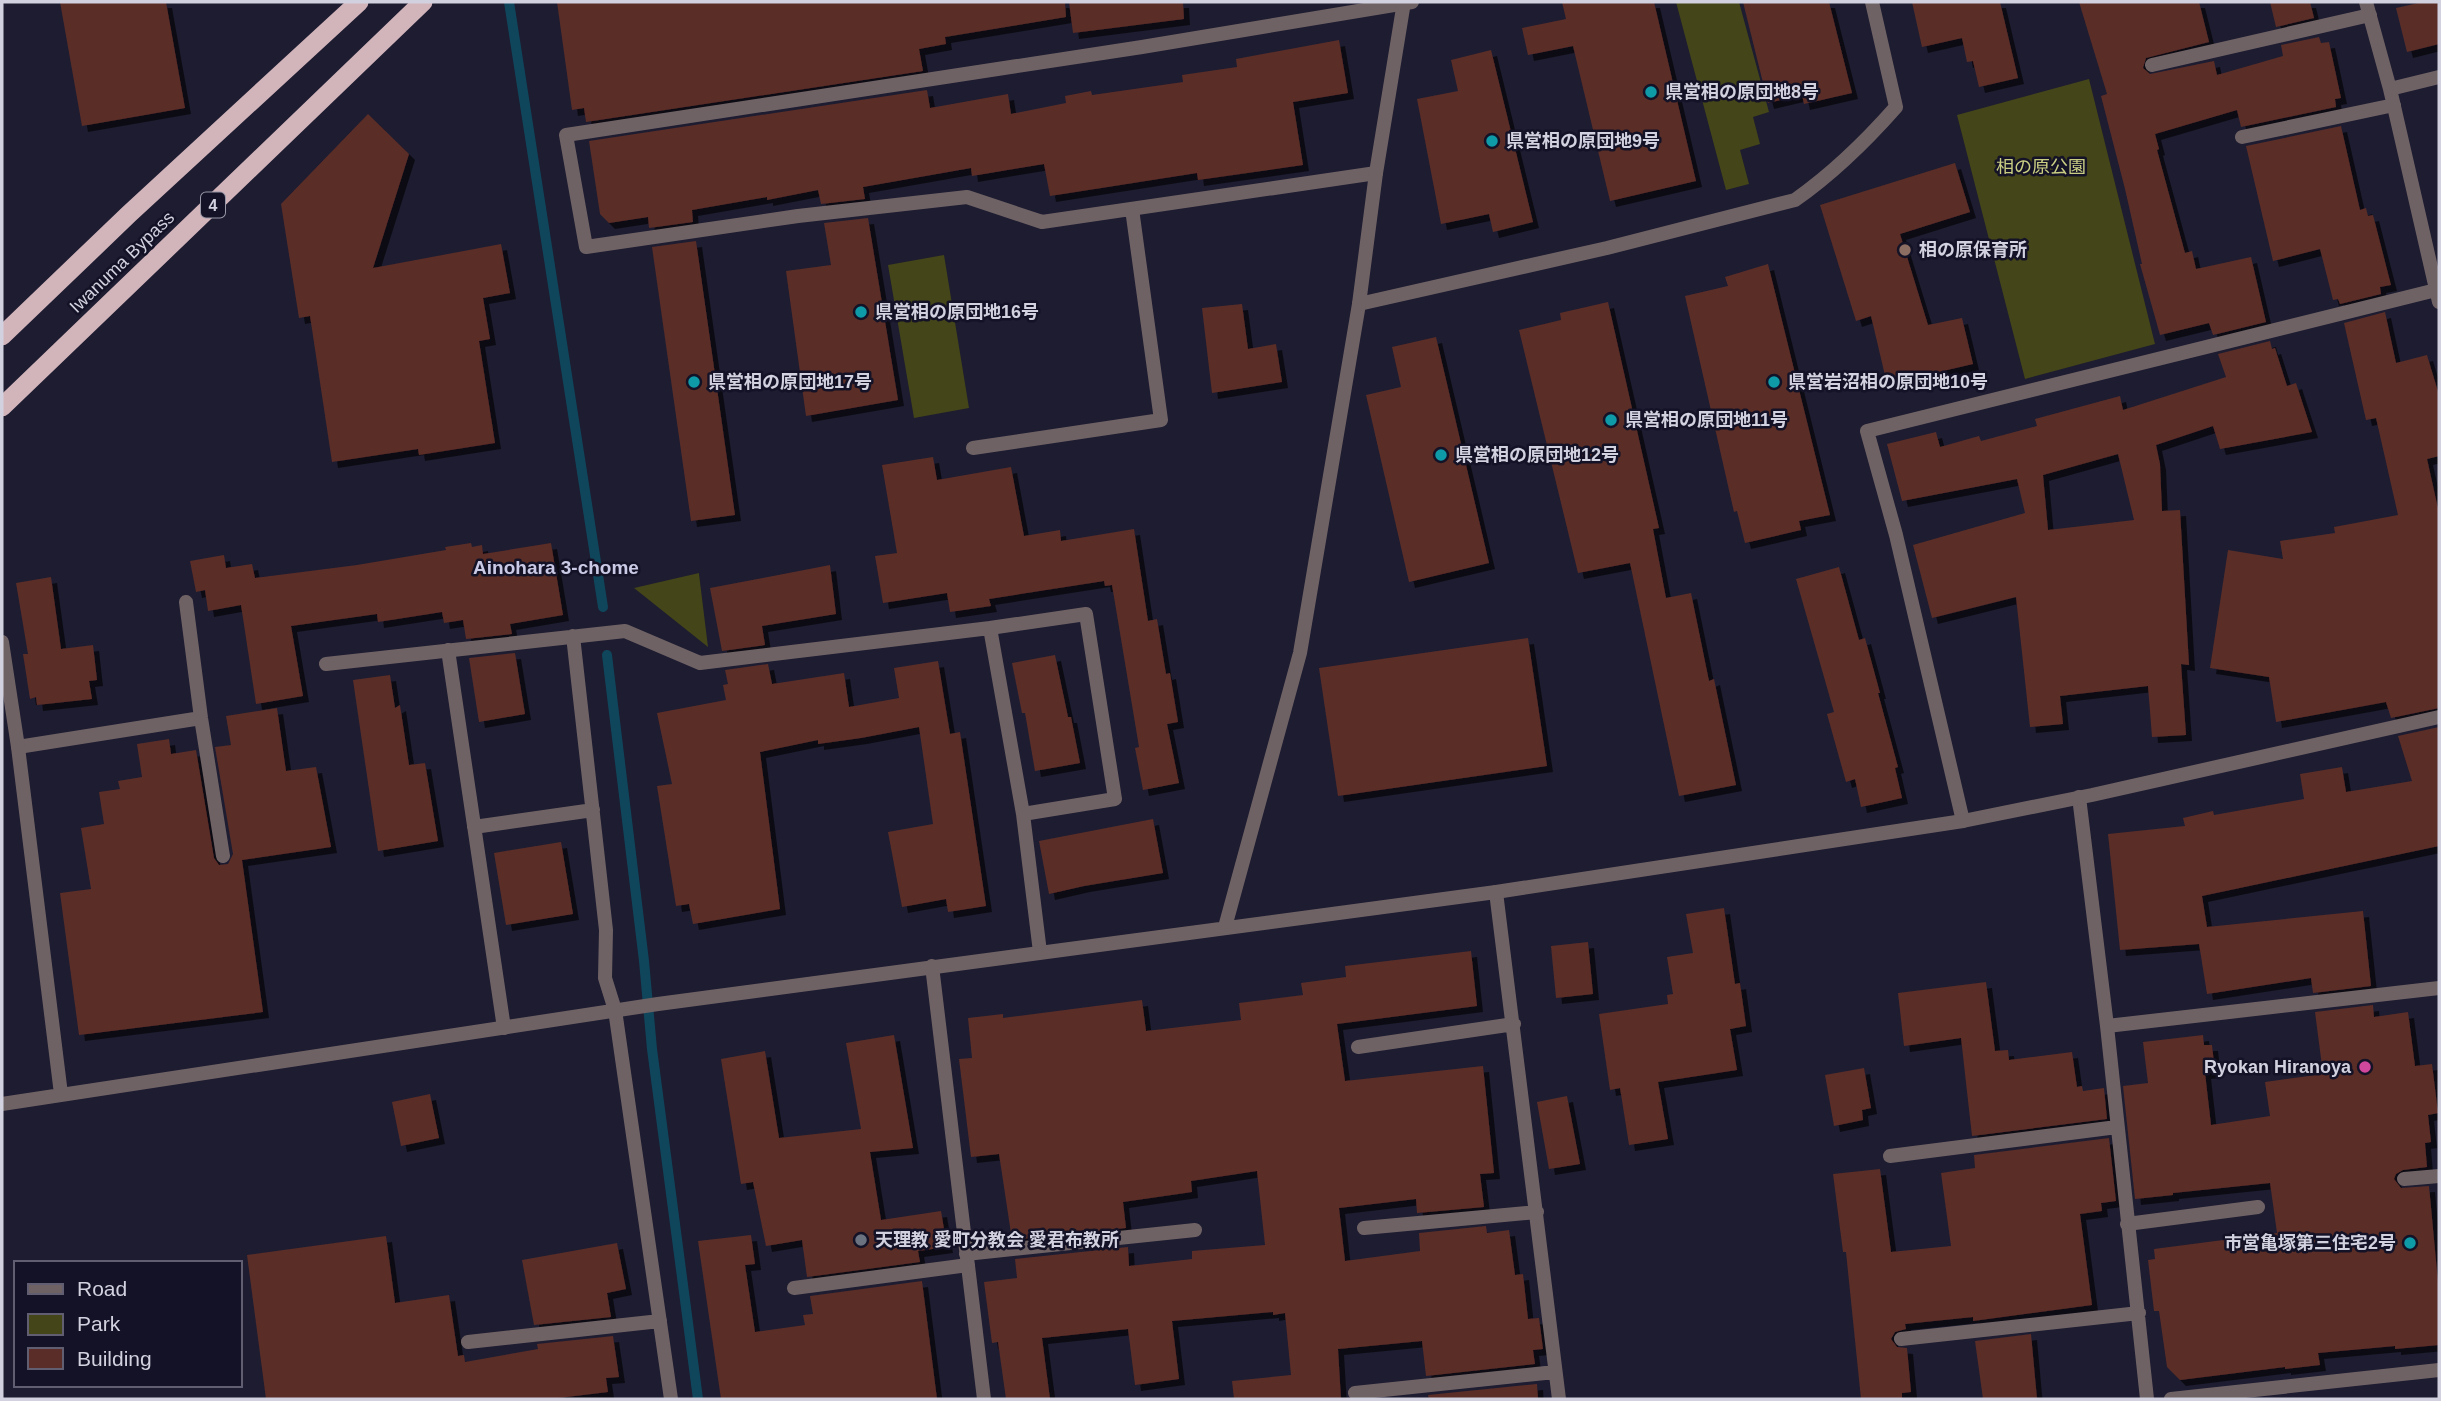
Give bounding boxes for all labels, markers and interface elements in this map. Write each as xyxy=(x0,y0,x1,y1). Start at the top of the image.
place label: 県営相の原団地8号 xyxy=(1665,82,1819,102)
marker: 県営相の原団地8号 xyxy=(1643,84,1659,100)
place label: 県営相の原団地9号 xyxy=(1506,131,1660,151)
marker: 県営相の原団地9号 xyxy=(1484,133,1500,149)
park label: 相の原公園 xyxy=(1996,157,2086,177)
road number: 4 xyxy=(201,192,225,218)
street label: Iwanuma Bypass xyxy=(66,207,178,317)
place label: 相の原保育所 xyxy=(1919,240,2027,260)
marker: 相の原保育所 xyxy=(1897,242,1913,258)
place label: 県営相の原団地16号 xyxy=(875,302,1039,322)
marker: 県営相の原団地16号 xyxy=(853,304,869,320)
place label: 県営相の原団地17号 xyxy=(708,372,872,392)
place label: 県営岩沼相の原団地10号 xyxy=(1788,372,1988,392)
marker: 県営相の原団地17号 xyxy=(686,374,702,390)
marker: 県営岩沼相の原団地10号 xyxy=(1766,374,1782,390)
place label: 県営相の原団地11号 xyxy=(1625,410,1788,430)
marker: 県営相の原団地11号 xyxy=(1603,412,1619,428)
place label: 県営相の原団地12号 xyxy=(1455,445,1619,465)
marker: 県営相の原団地12号 xyxy=(1433,447,1449,463)
district label: Ainohara 3-chome xyxy=(473,557,639,578)
place label: Ryokan Hiranoya xyxy=(2204,1057,2352,1077)
marker: Ryokan Hiranoya xyxy=(2357,1059,2373,1075)
place label: 天理教 愛町分教会 愛君布教所 xyxy=(875,1230,1119,1250)
marker: 天理教 愛町分教会 愛君布教所 xyxy=(853,1232,869,1248)
place label: 市営亀塚第三住宅2号 xyxy=(2224,1232,2396,1253)
marker: 市営亀塚第三住宅2号 xyxy=(2402,1235,2418,1251)
legend xyxy=(14,1261,242,1387)
text: Road xyxy=(77,1277,127,1300)
text: Park xyxy=(77,1312,121,1335)
text: Building xyxy=(77,1347,152,1370)

